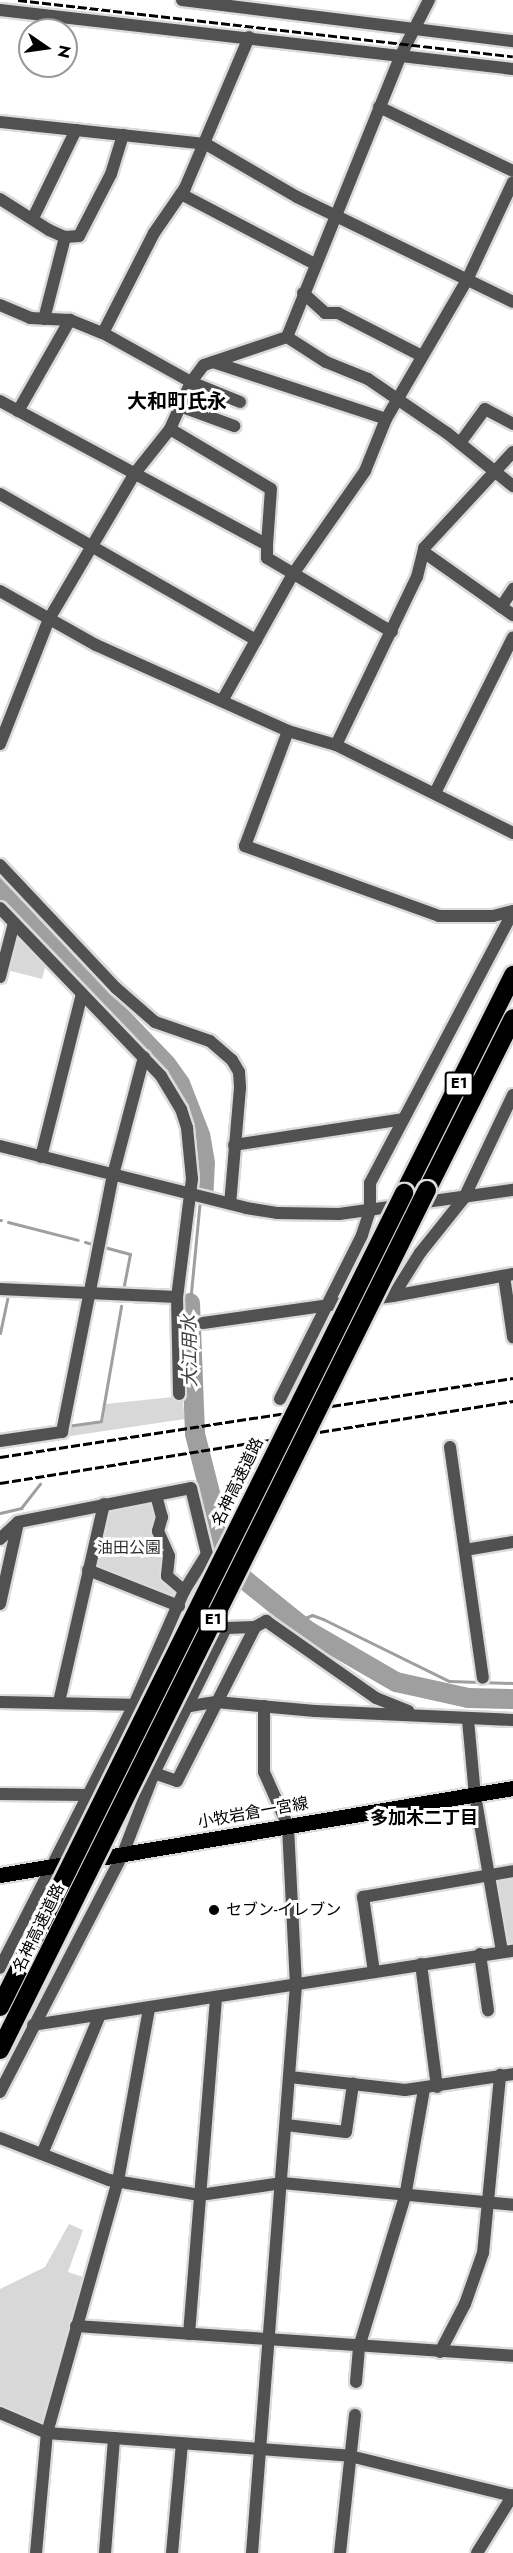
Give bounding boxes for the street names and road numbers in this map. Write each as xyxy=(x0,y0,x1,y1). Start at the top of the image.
road number: E1 xyxy=(444,1072,474,1096)
street label: 名神高速道路 xyxy=(208,1435,268,1529)
road number: E1 xyxy=(198,1608,228,1632)
street label: 小牧岩倉一宮線 xyxy=(196,1794,310,1832)
street label: 名神高速道路 xyxy=(9,1881,69,1975)

